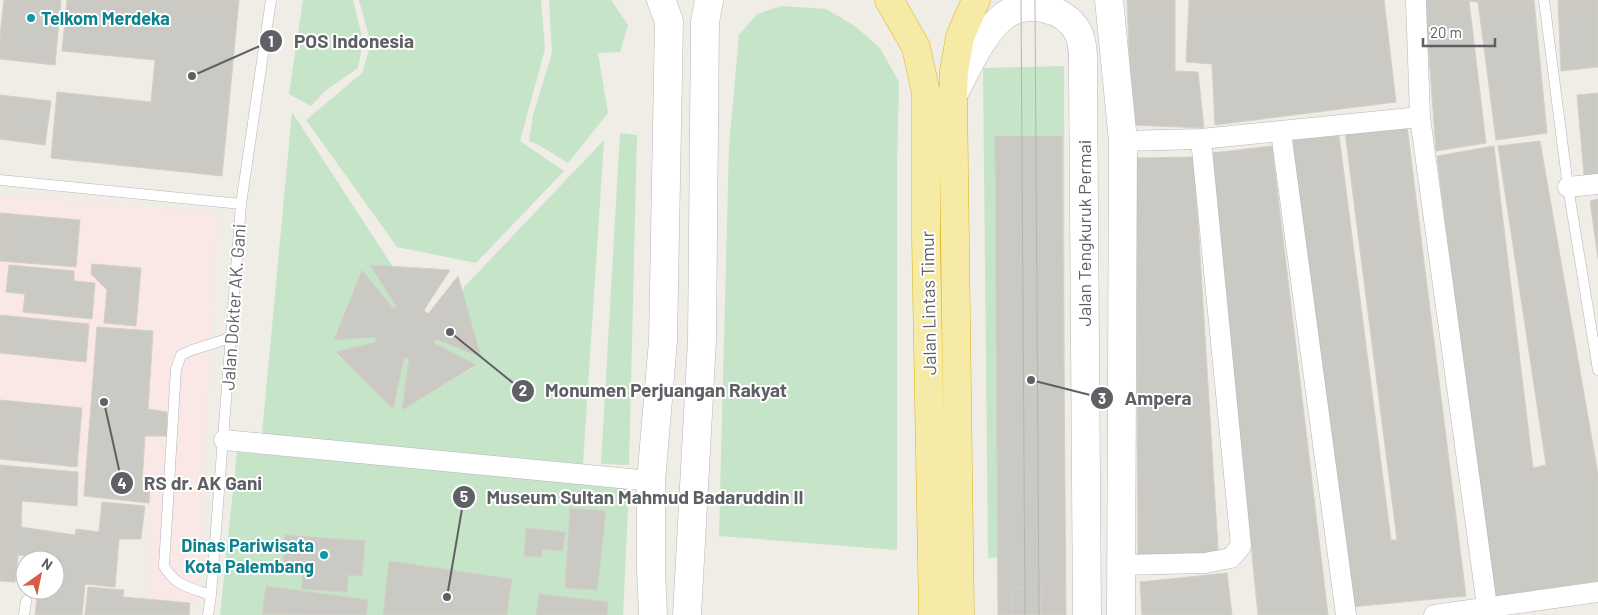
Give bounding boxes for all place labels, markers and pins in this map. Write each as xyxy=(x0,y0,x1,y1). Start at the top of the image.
place label: Telkom Merdeka xyxy=(41,7,170,29)
marker: Telkom Merdeka xyxy=(25,12,37,24)
callout: POS Indonesia xyxy=(259,24,424,58)
callout: Monumen Perjuangan Rakyat xyxy=(510,374,797,408)
callout: Ampera xyxy=(1089,381,1201,415)
callout: RS dr. AK Gani xyxy=(109,466,273,500)
callout: Museum Sultan Mahmud Badaruddin II xyxy=(451,480,813,514)
place label: Dinas Pariwisata Kota Palembang xyxy=(181,534,314,577)
marker: Dinas Pariwisata Kota Palembang xyxy=(318,549,330,561)

